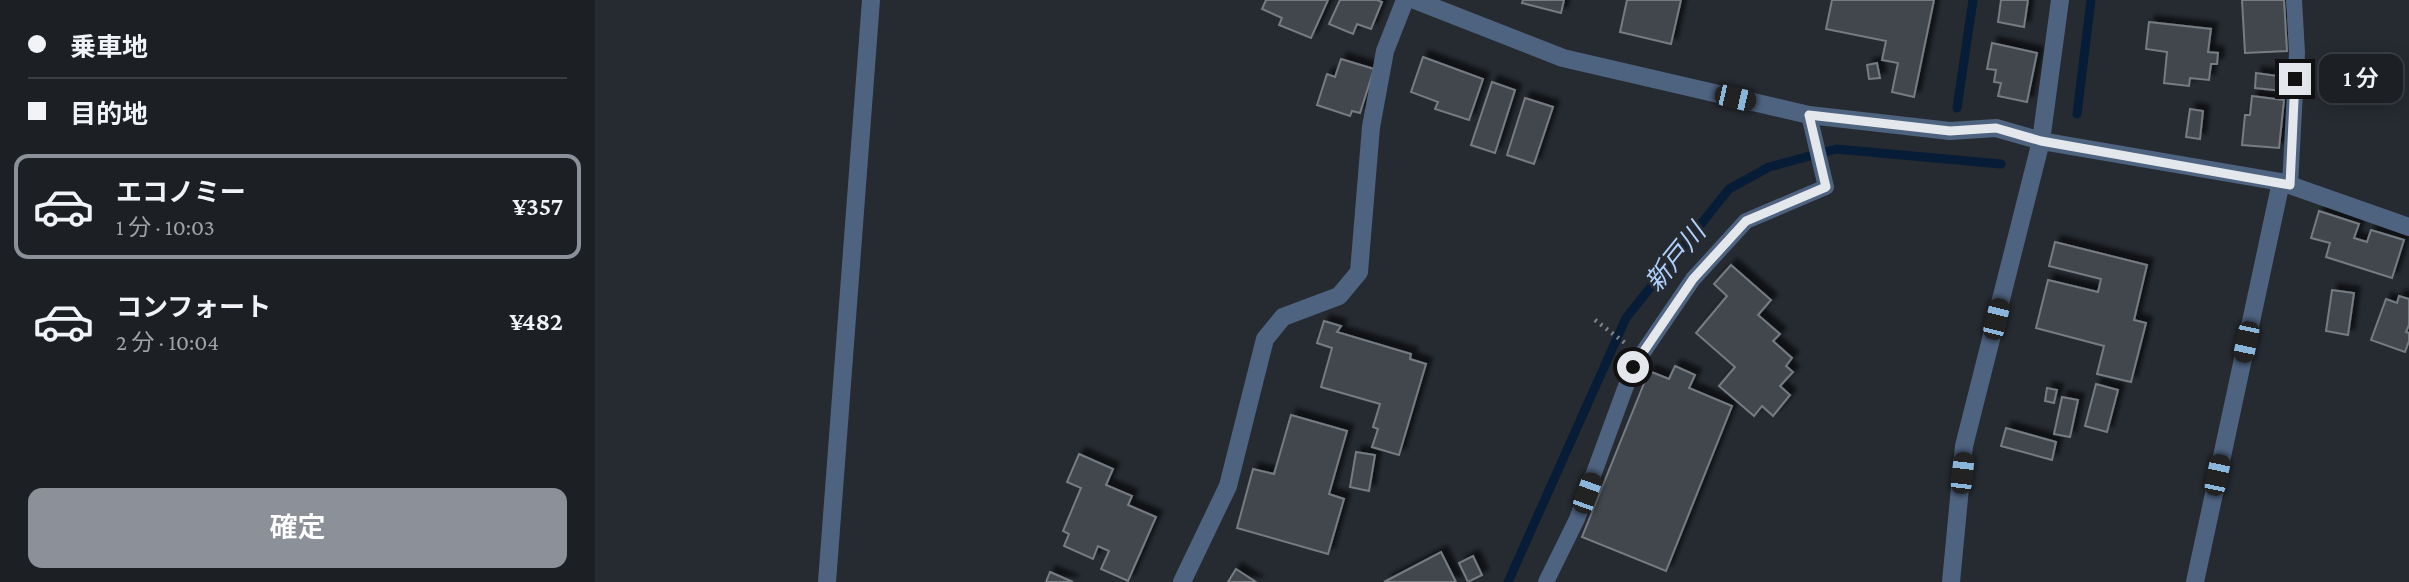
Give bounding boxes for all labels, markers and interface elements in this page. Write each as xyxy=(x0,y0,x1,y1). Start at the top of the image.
text: 乗車地 xyxy=(70,33,148,62)
callout: 1 分 xyxy=(2319,55,2404,104)
route end xyxy=(2279,63,2311,95)
text: 1 分 xyxy=(2343,65,2379,91)
car xyxy=(1713,83,1758,113)
text: 目的地 xyxy=(70,100,148,129)
icon: car xyxy=(32,175,95,238)
text: エコノミー xyxy=(116,178,246,207)
text: ¥357 xyxy=(513,192,563,221)
text: 1 分 · 10:03 xyxy=(116,214,215,240)
water label: 新戸川 xyxy=(1640,216,1713,297)
icon: car xyxy=(32,290,95,353)
text: コンフォート xyxy=(116,293,271,322)
car xyxy=(1981,296,2012,342)
text: ¥482 xyxy=(509,307,563,336)
car xyxy=(2232,319,2261,365)
text: 2 分 · 10:04 xyxy=(116,329,219,355)
route start xyxy=(1617,351,1649,383)
car xyxy=(1950,451,1975,495)
car xyxy=(2203,452,2232,498)
car xyxy=(1570,470,1605,516)
button: 確定 xyxy=(28,488,567,568)

